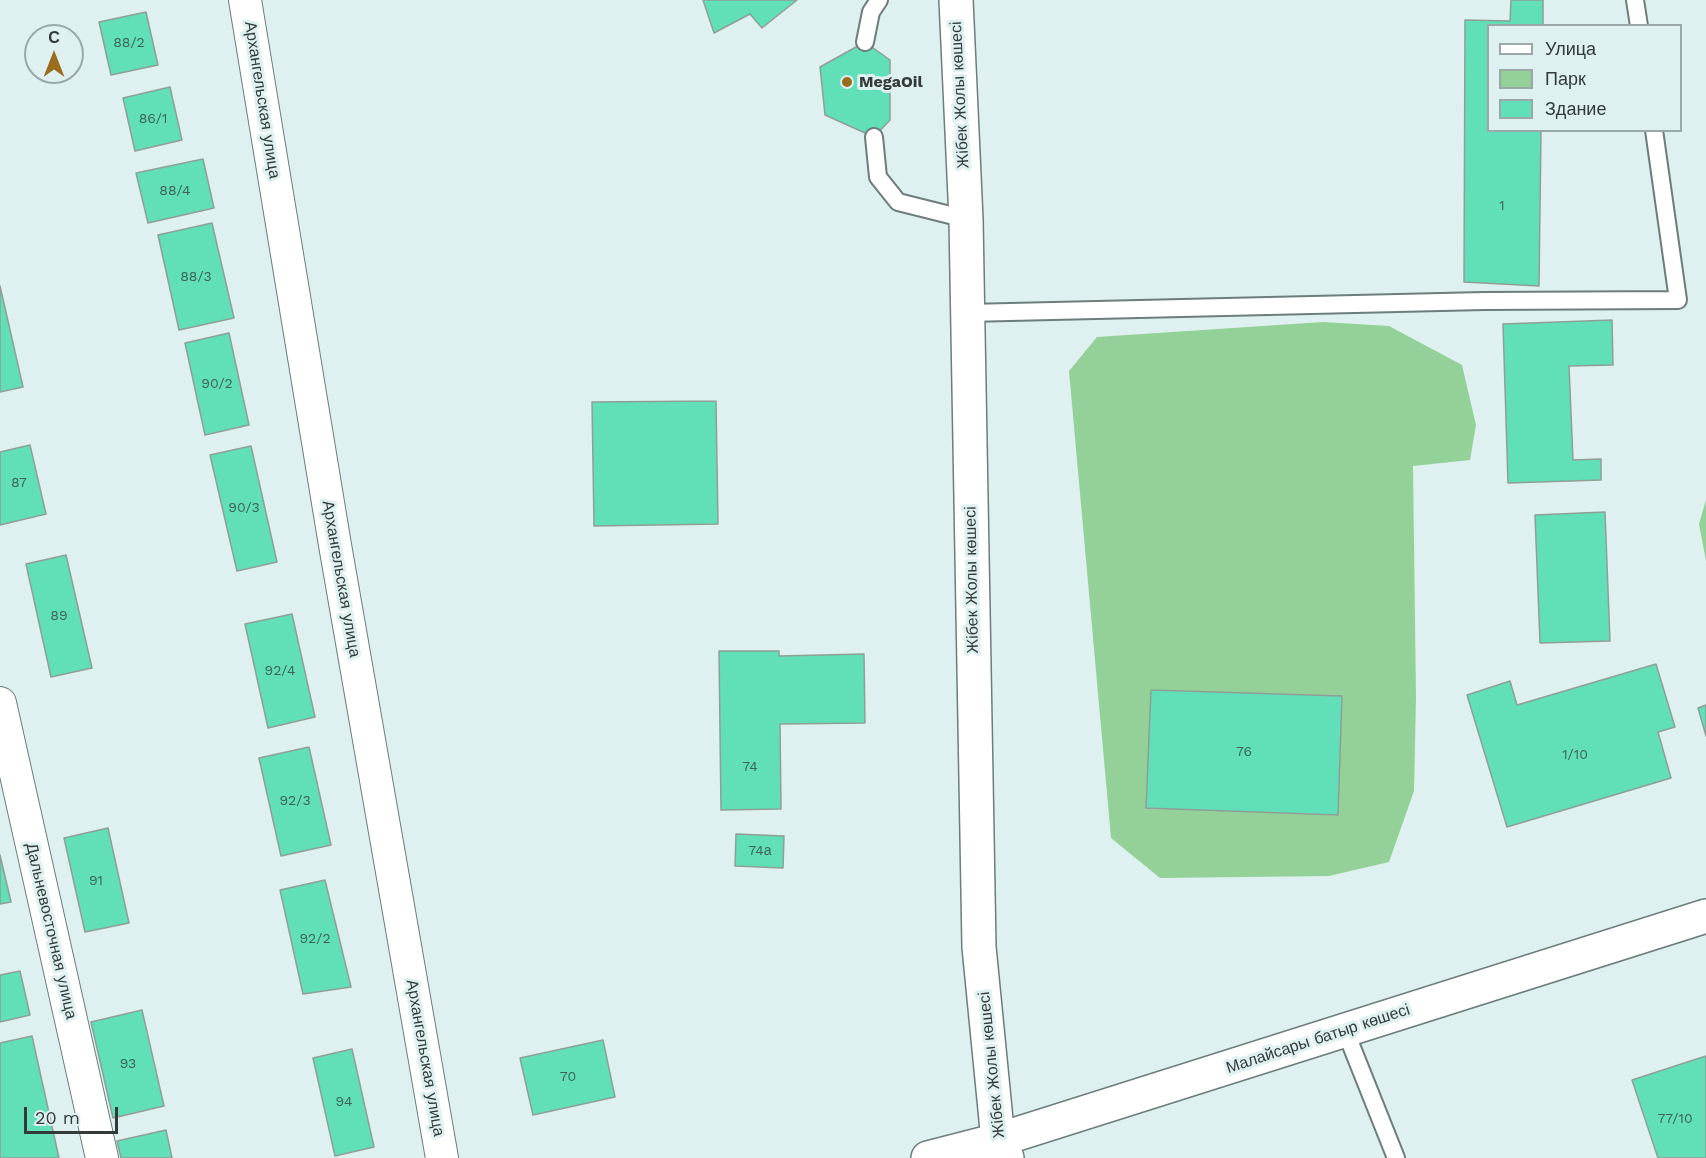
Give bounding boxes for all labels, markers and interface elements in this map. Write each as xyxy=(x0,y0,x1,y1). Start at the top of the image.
street label: Архангельская улица xyxy=(240,20,284,180)
street label: Жібек Жолы көшесі xyxy=(947,21,973,169)
north arrow xyxy=(24,24,84,84)
legend xyxy=(1487,24,1682,132)
text: С xyxy=(48,28,60,47)
house number: 88/2 xyxy=(113,35,145,51)
text: Улица xyxy=(1545,38,1596,59)
text: Парк xyxy=(1545,68,1586,89)
place label: MegaOil xyxy=(859,72,923,92)
marker: MegaOil xyxy=(840,75,854,89)
text: Здание xyxy=(1545,98,1606,119)
house number: 86/1 xyxy=(139,111,167,127)
house number: 88/4 xyxy=(159,183,191,199)
house number: 1 xyxy=(1499,198,1505,214)
house number: 88/3 xyxy=(180,269,212,285)
house number: 90/2 xyxy=(201,376,233,392)
house number: 87 xyxy=(11,475,27,491)
street label: Архангельская улица xyxy=(318,499,364,659)
house number: 90/3 xyxy=(228,500,260,516)
street label: Жібек Жолы көшесі xyxy=(961,506,983,654)
house number: 89 xyxy=(50,608,68,624)
house number: 92/4 xyxy=(265,663,295,679)
house number: 76 xyxy=(1236,744,1252,760)
house number: 1/10 xyxy=(1562,747,1588,763)
house number: 74 xyxy=(742,759,758,775)
house number: 92/3 xyxy=(279,793,311,809)
street label: Дальневосточная улица xyxy=(21,841,81,1021)
house number: 74а xyxy=(748,843,772,859)
house number: 91 xyxy=(89,873,103,889)
house number: 92/2 xyxy=(299,931,331,947)
street label: Архангельская улица xyxy=(402,978,448,1138)
street label: Жібек Жолы көшесі xyxy=(975,991,1009,1139)
street label: Малайсары батыр көшесі xyxy=(1224,1000,1412,1078)
house number: 93 xyxy=(120,1056,136,1072)
house number: 70 xyxy=(560,1069,576,1085)
house number: 94 xyxy=(335,1094,353,1110)
scale bar xyxy=(27,1095,122,1133)
text: 20 m xyxy=(35,1107,80,1128)
house number: 77/10 xyxy=(1657,1111,1693,1127)

